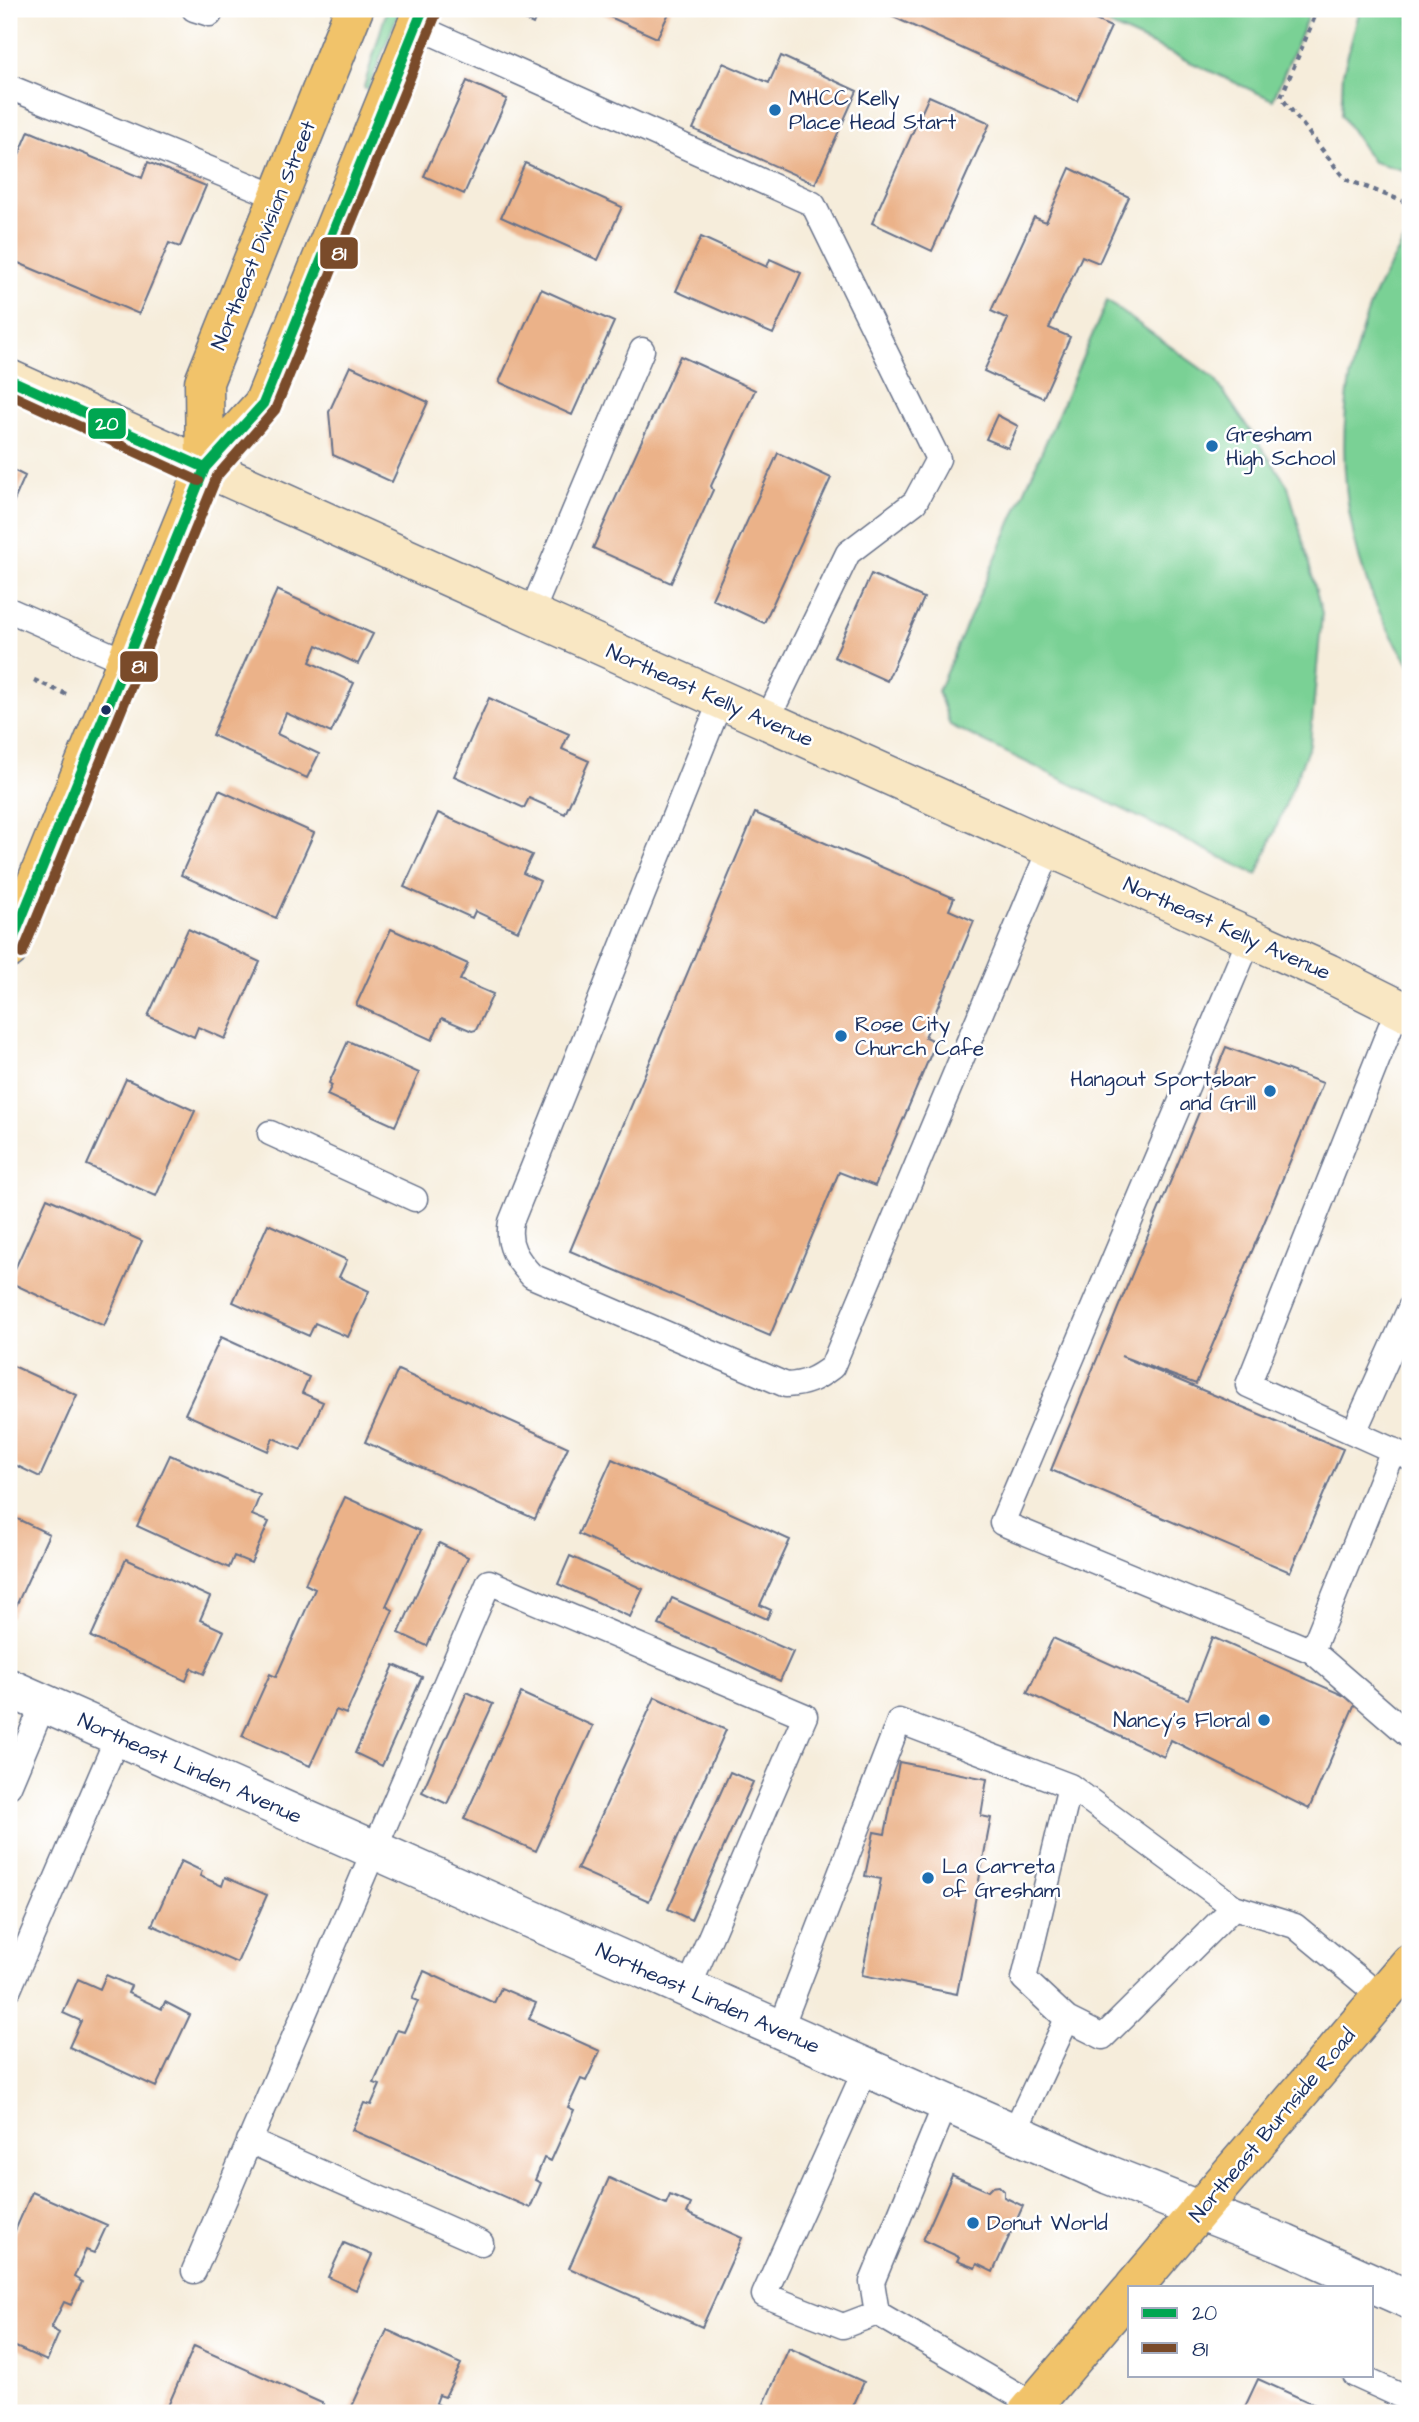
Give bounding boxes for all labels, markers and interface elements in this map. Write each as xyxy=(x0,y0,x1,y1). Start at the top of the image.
place label: MHCC Kelly Place Head Start xyxy=(789,84,957,137)
marker: MHCC Kelly Place Head Start xyxy=(767,102,783,118)
street label: Northeast Division Street xyxy=(204,116,323,354)
line badge: 81 xyxy=(319,236,359,270)
text: 81 xyxy=(332,241,347,268)
line badge: 20 xyxy=(87,407,127,440)
text: 20 xyxy=(95,411,118,438)
place label: Gresham High School xyxy=(1226,420,1336,475)
marker: Gresham High School xyxy=(1204,438,1220,454)
street label: Northeast Kelly Avenue xyxy=(601,637,818,756)
line badge: 81 xyxy=(119,650,159,683)
text: 81 xyxy=(132,654,147,681)
unlabelled marker xyxy=(99,703,113,717)
street label: Northeast Kelly Avenue xyxy=(1118,870,1335,989)
place label: Rose City Church Cafe xyxy=(855,1010,984,1063)
marker: Rose City Church Cafe xyxy=(833,1028,849,1044)
place label: Hangout Sportsbar and Grill xyxy=(1070,1065,1256,1118)
marker: Hangout Sportsbar and Grill xyxy=(1262,1083,1278,1099)
street label: Northeast Linden Avenue xyxy=(73,1706,306,1831)
place label: Nancy's Floral xyxy=(1113,1706,1250,1737)
marker: Nancy's Floral xyxy=(1256,1712,1272,1728)
place label: La Carreta of Gresham xyxy=(942,1852,1061,1905)
marker: La Carreta of Gresham xyxy=(920,1870,936,1886)
street label: Northeast Linden Avenue xyxy=(591,1936,824,2061)
street label: Northeast Burnside Road xyxy=(1182,2022,1362,2229)
place label: Donut World xyxy=(987,2209,1108,2238)
marker: Donut World xyxy=(965,2215,981,2231)
legend xyxy=(1128,2286,1374,2376)
text: 20 xyxy=(1192,2299,1217,2328)
text: 81 xyxy=(1192,2335,1209,2364)

